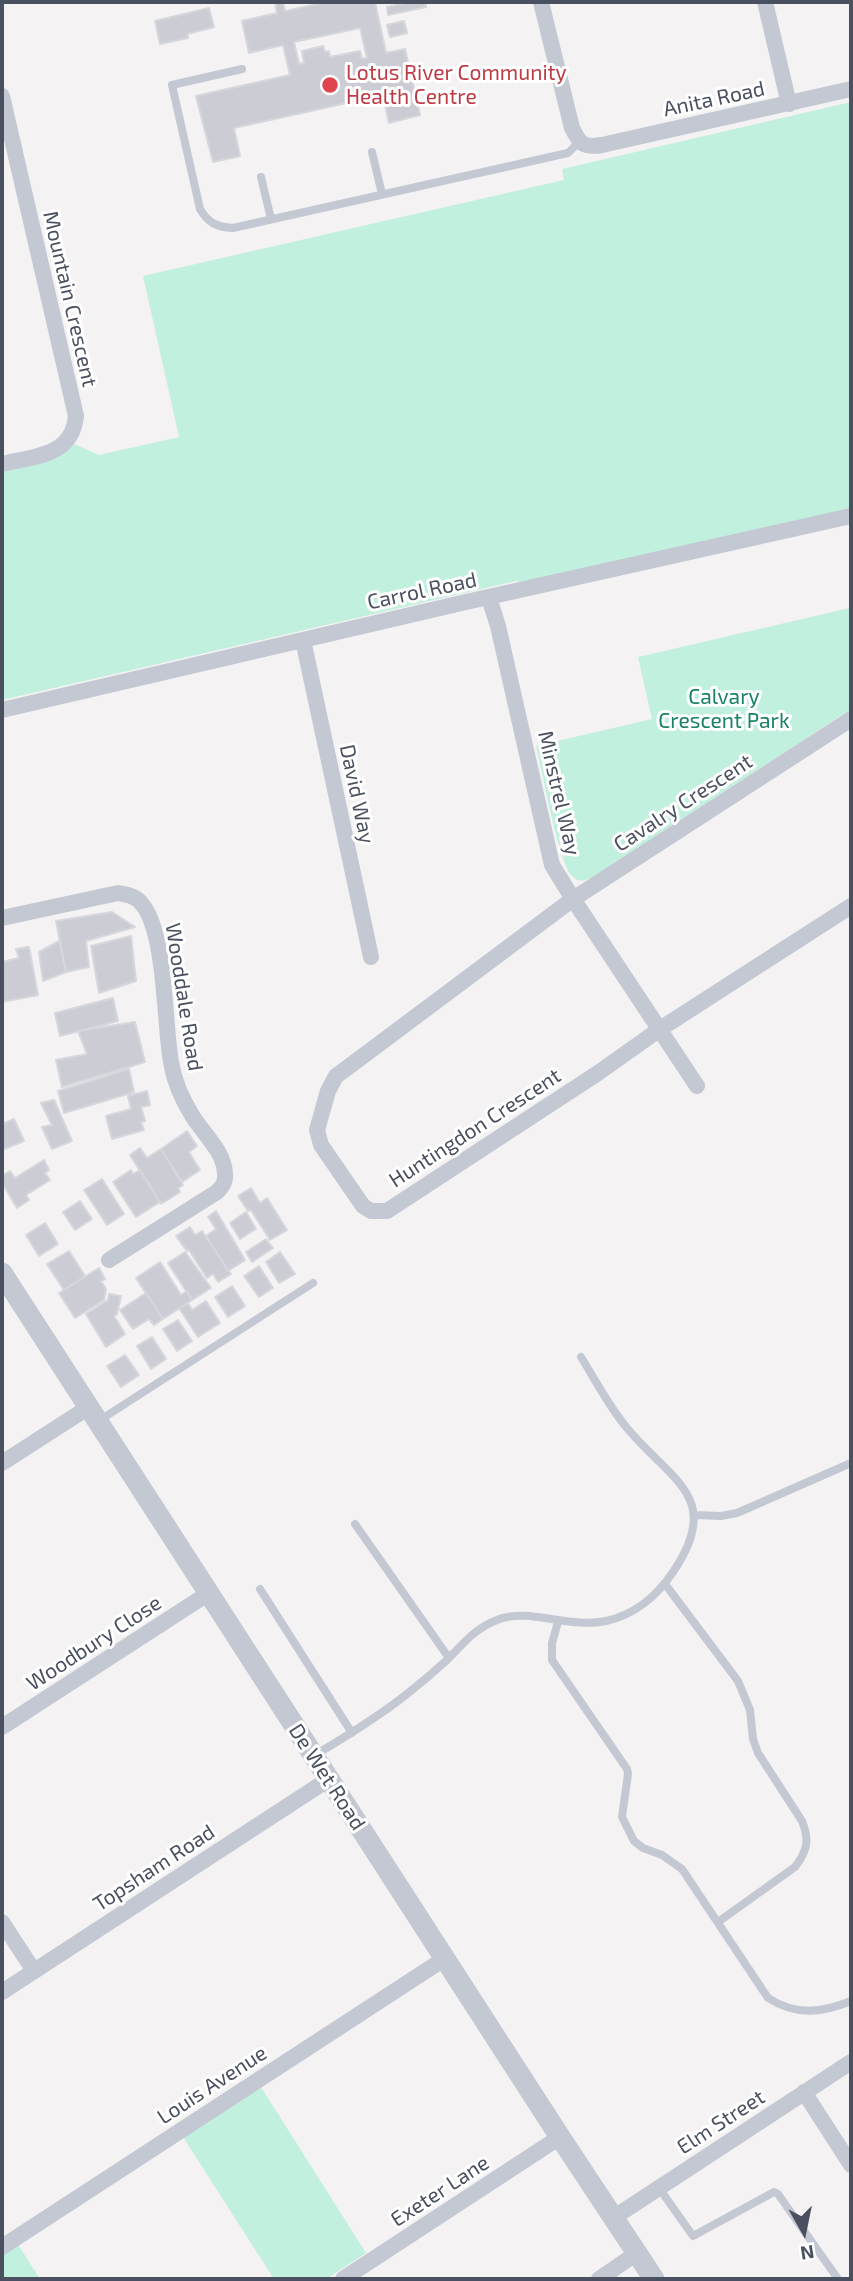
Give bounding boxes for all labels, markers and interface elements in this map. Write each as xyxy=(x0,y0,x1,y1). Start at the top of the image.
place label: Lotus River Community Health Centre xyxy=(346,60,567,110)
marker: Lotus River Community Health Centre xyxy=(320,75,340,95)
street label: Anita Road xyxy=(661,76,767,122)
street label: Mountain Crescent xyxy=(38,209,102,389)
street label: Carrol Road xyxy=(365,567,479,615)
park label: Calvary Crescent Park xyxy=(658,684,790,734)
street label: Minstrel Way xyxy=(532,728,586,858)
street label: David Way xyxy=(334,742,380,846)
street label: Cavalry Crescent xyxy=(609,749,757,857)
street label: Wooddale Road xyxy=(160,921,208,1073)
street label: Huntingdon Crescent xyxy=(384,1063,566,1193)
street label: Woodbury Close xyxy=(22,1590,166,1696)
street label: De Wet Road xyxy=(283,1719,371,1835)
street label: Topsham Road xyxy=(89,1819,219,1917)
street label: Louis Avenue xyxy=(152,2040,272,2130)
street label: Elm Street xyxy=(672,2084,770,2160)
street label: Exeter Lane xyxy=(386,2150,494,2232)
north arrow xyxy=(769,2197,839,2267)
text: N xyxy=(799,2241,816,2266)

